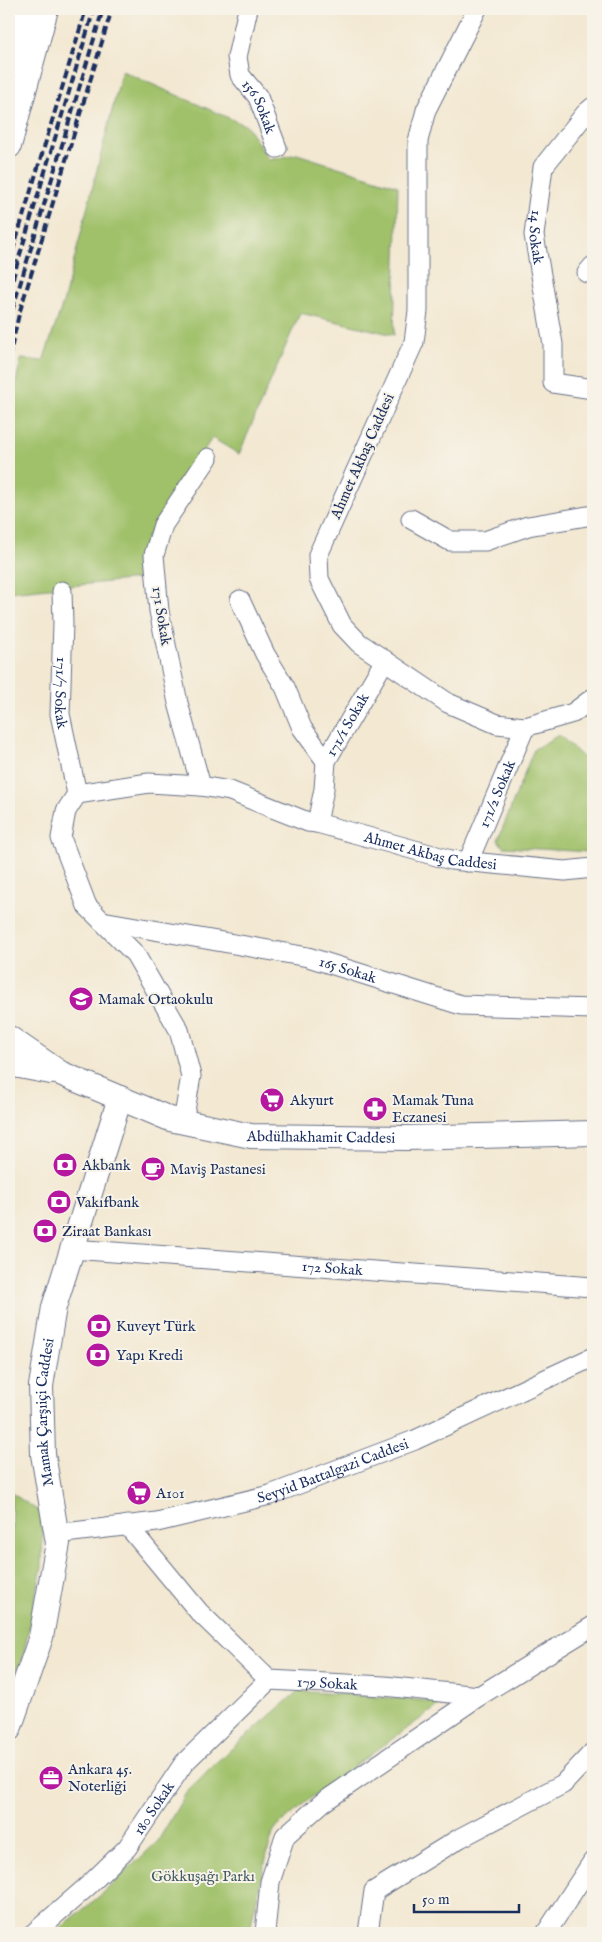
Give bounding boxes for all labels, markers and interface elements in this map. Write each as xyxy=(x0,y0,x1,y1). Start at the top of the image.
street label: 156 Sokak xyxy=(237,76,280,138)
street label: 14 Sokak xyxy=(524,209,548,267)
street label: Ahmet Akbaş Caddesi xyxy=(326,390,399,523)
street label: 171 Sokak xyxy=(147,585,176,648)
street label: 171/7 Sokak xyxy=(50,657,72,732)
street label: 171/1 Sokak xyxy=(322,689,374,760)
street label: 171/2 Sokak xyxy=(475,756,520,831)
street label: Ahmet Akbaş Caddesi xyxy=(361,827,498,874)
street label: 165 Sokak xyxy=(317,952,380,988)
school or university icon: Mamak Ortaokulu xyxy=(68,986,94,1012)
place label: Mamak Ortaokulu xyxy=(98,990,213,1009)
supermarket icon: Akyurt xyxy=(259,1087,285,1113)
place label: Akyurt xyxy=(289,1091,334,1110)
place label: Mamak Tuna Eczanesi xyxy=(392,1091,474,1127)
pharmacy icon: Mamak Tuna Eczanesi xyxy=(362,1096,388,1122)
street label: Abdülhakhamit Caddesi xyxy=(246,1127,395,1148)
bank icon: Akbank xyxy=(52,1152,78,1178)
place label: Akbank xyxy=(81,1156,132,1175)
cafe icon: Maviş Pastanesi xyxy=(140,1156,166,1182)
place label: Maviş Pastanesi xyxy=(170,1160,266,1179)
bank icon: Vakıfbank xyxy=(46,1189,72,1215)
place label: Vakıfbank xyxy=(75,1193,140,1212)
bank icon: Ziraat Bankası xyxy=(32,1218,58,1244)
place label: Ziraat Bankası xyxy=(62,1222,152,1241)
street label: 172 Sokak xyxy=(301,1257,364,1280)
bank icon: Kuveyt Türk xyxy=(86,1313,112,1339)
place label: Kuveyt Türk xyxy=(116,1317,197,1336)
street label: Mamak Çarşıiçi Caddesi xyxy=(32,1337,59,1488)
bank icon: Yapı Kredi xyxy=(85,1342,111,1368)
place label: Yapı Kredi xyxy=(116,1346,183,1365)
street label: Seyyid Battalgazi Caddesi xyxy=(255,1434,411,1508)
supermarket icon: A101 xyxy=(126,1480,152,1506)
place label: A101 xyxy=(155,1484,185,1503)
street label: 179 Sokak xyxy=(297,1672,359,1695)
place label: Ankara 45. Noterliği xyxy=(67,1760,132,1796)
office icon: Ankara 45. Noterliği xyxy=(38,1765,64,1791)
street label: 180 Sokak xyxy=(129,1777,179,1839)
park label: Gökkuşağı Parkı xyxy=(151,1867,255,1886)
scale bar xyxy=(414,1882,520,1914)
text: 50 m xyxy=(422,1890,450,1909)

